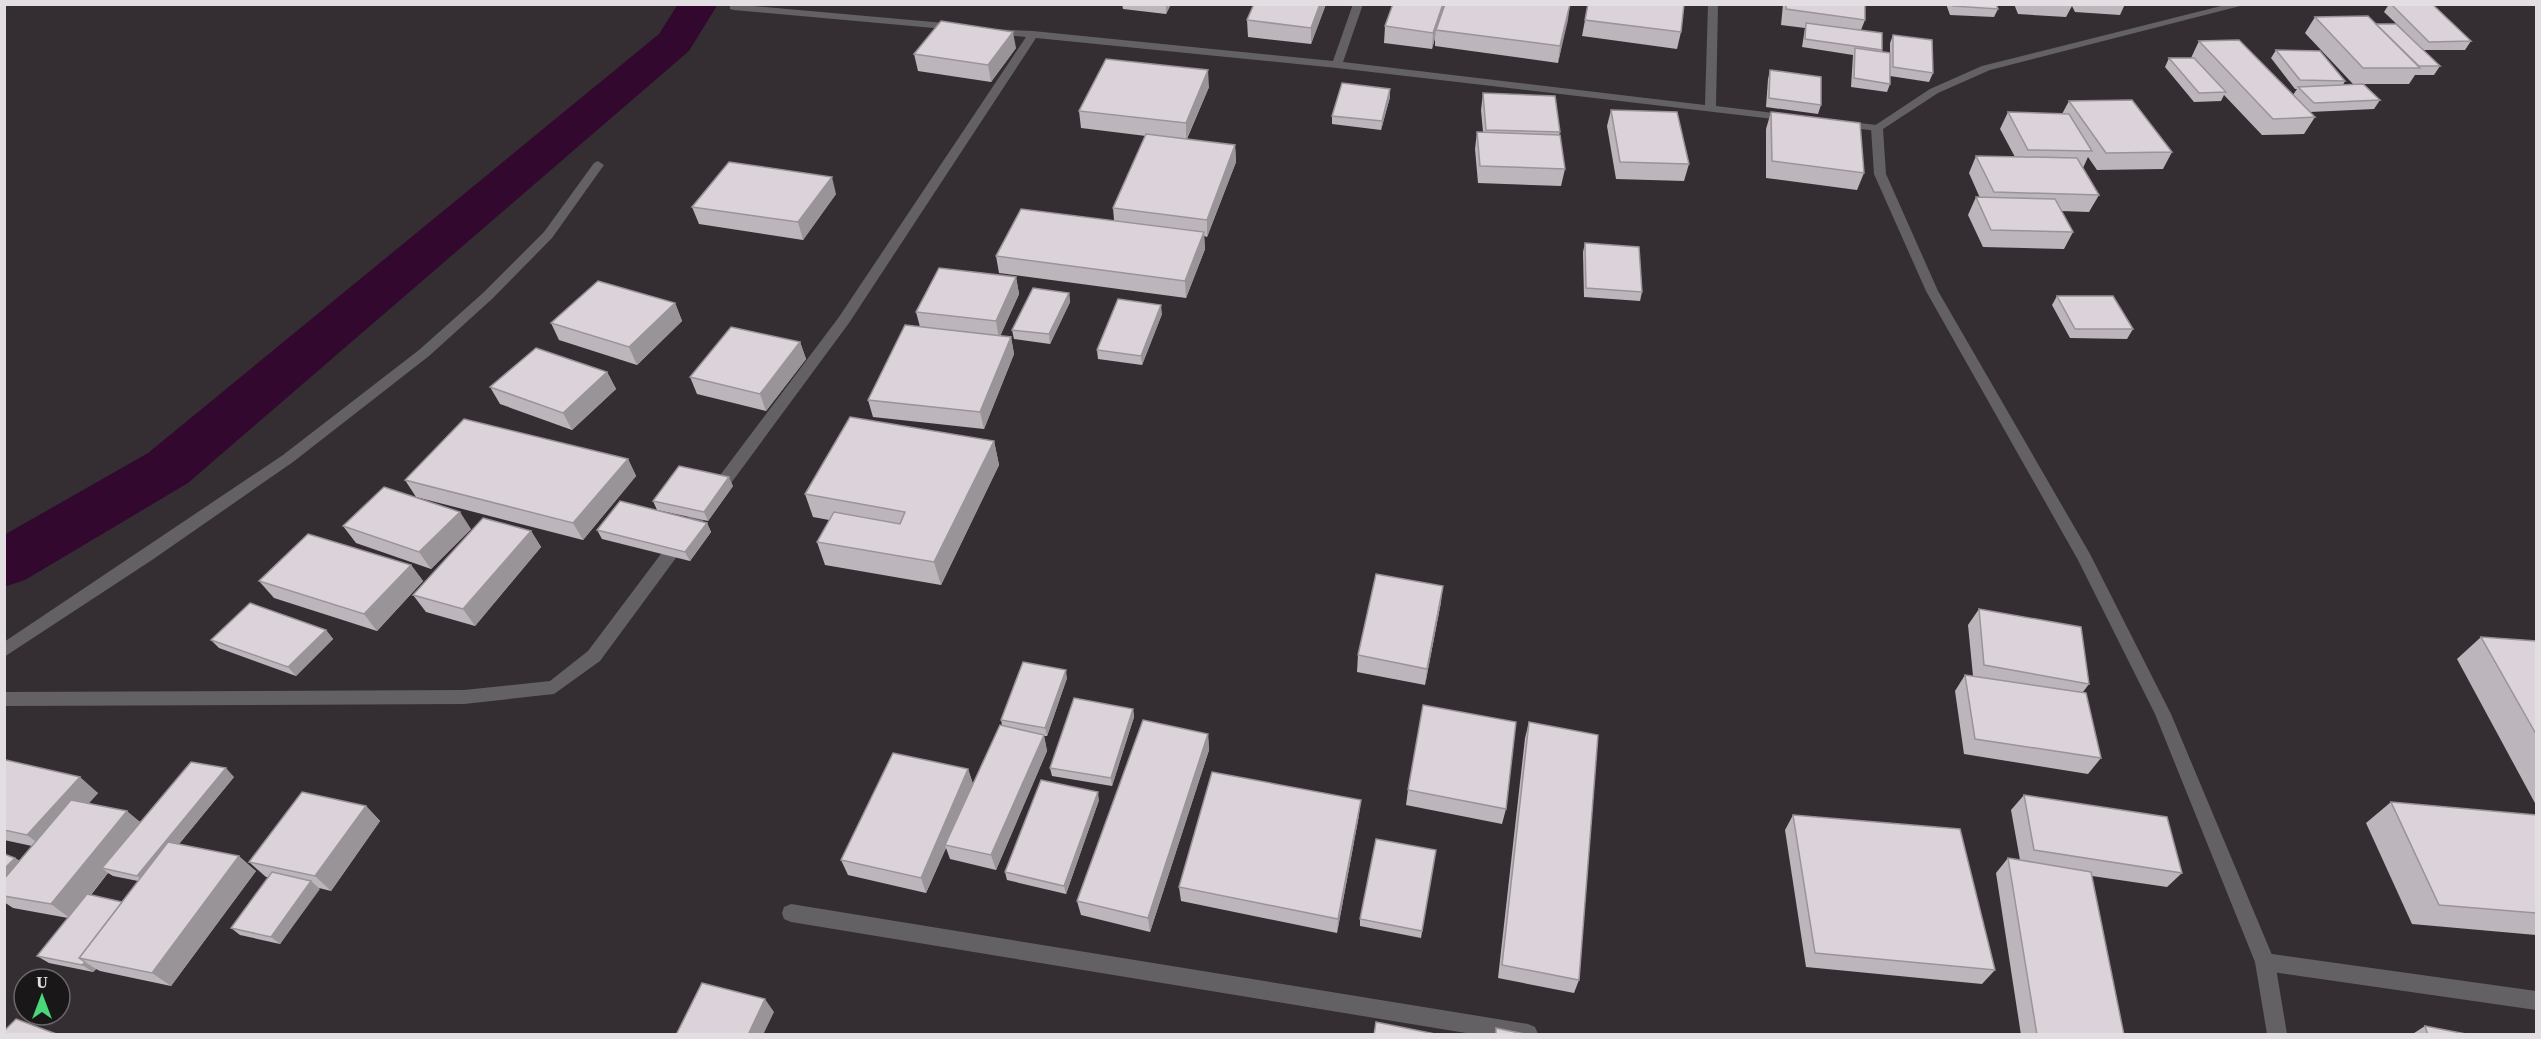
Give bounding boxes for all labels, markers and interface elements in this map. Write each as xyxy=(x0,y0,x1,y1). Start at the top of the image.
north arrow xyxy=(12,967,72,1027)
text: U xyxy=(36,971,48,993)

